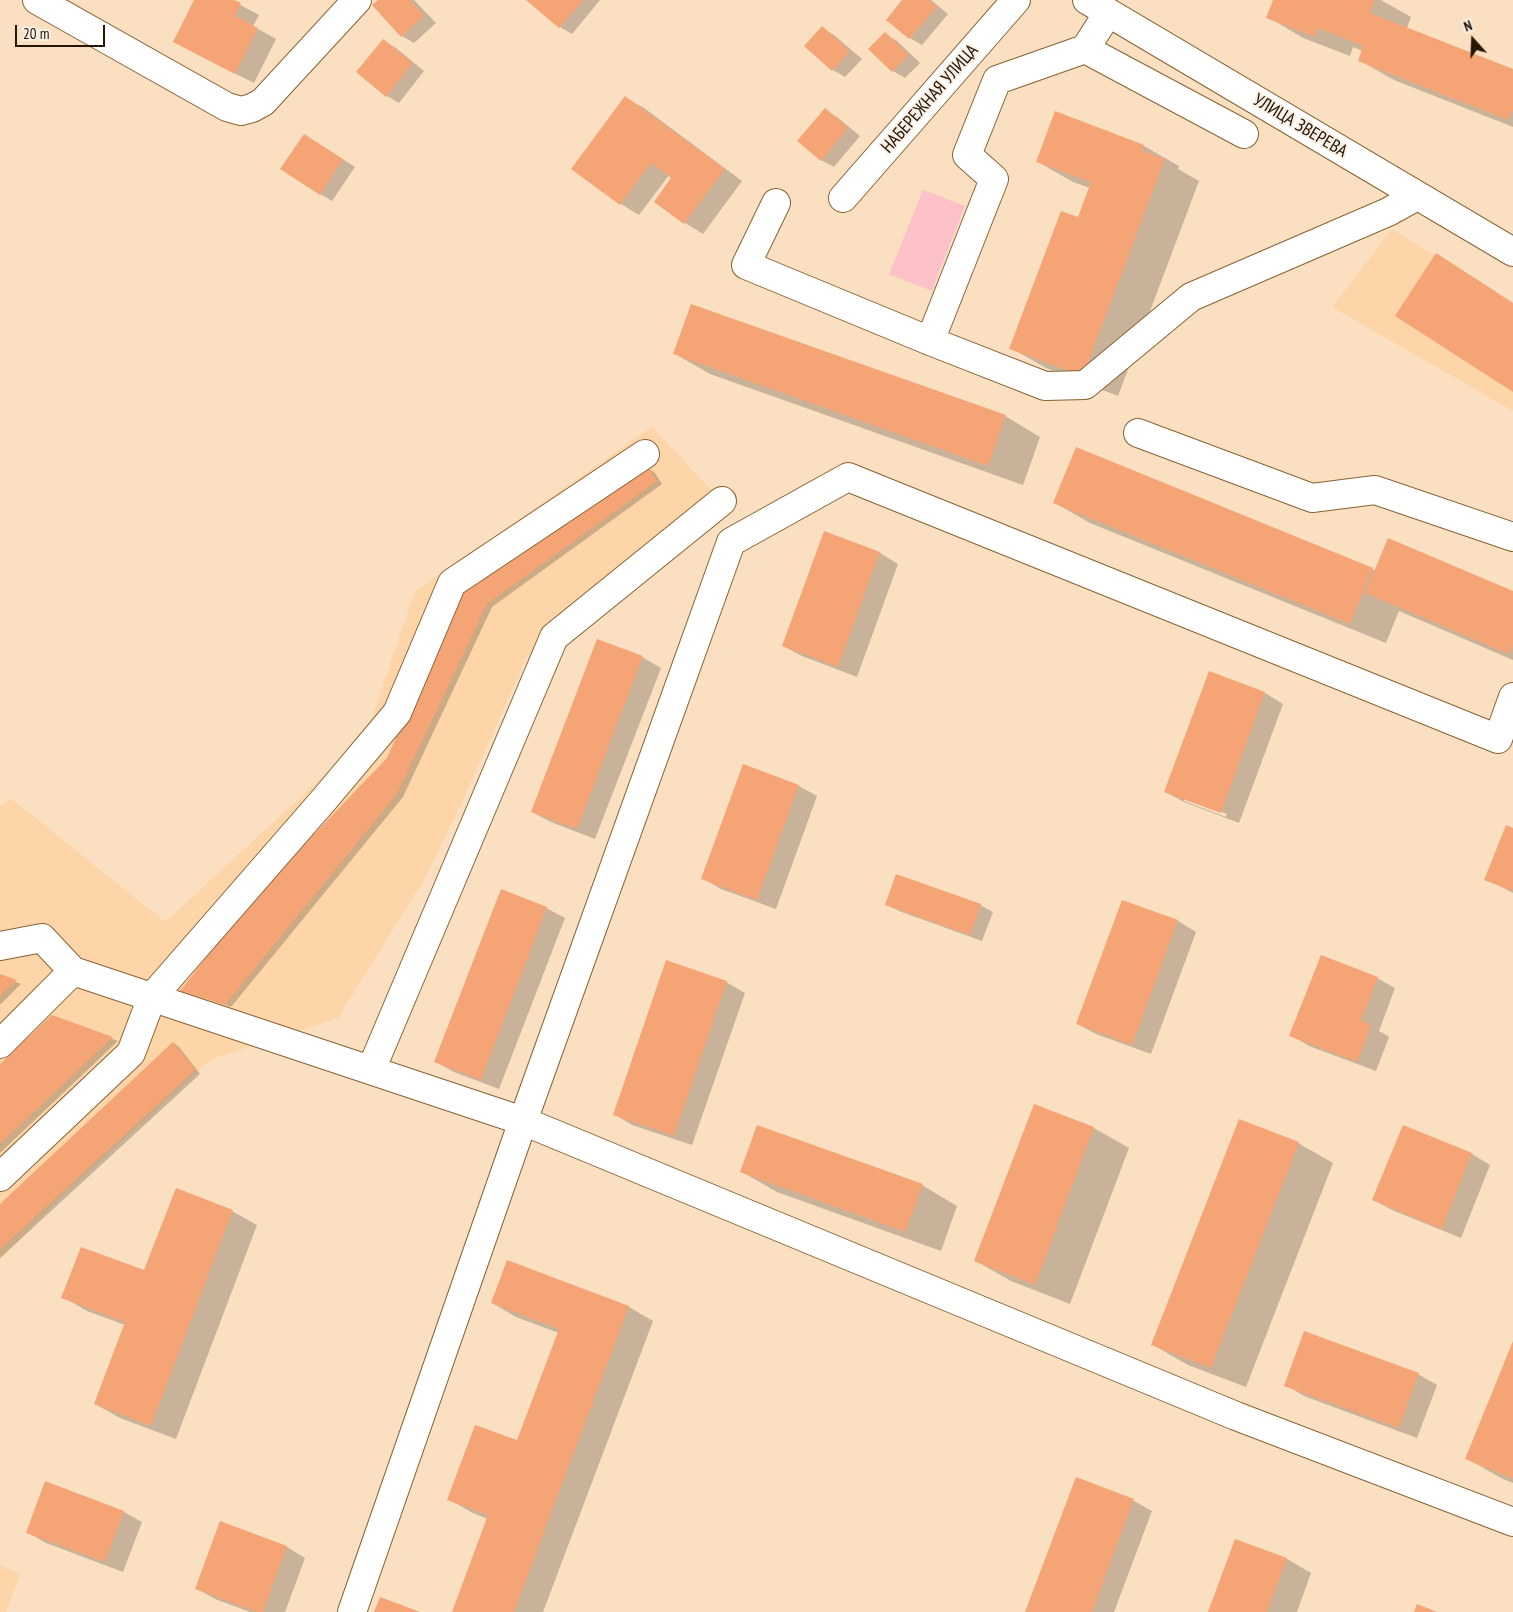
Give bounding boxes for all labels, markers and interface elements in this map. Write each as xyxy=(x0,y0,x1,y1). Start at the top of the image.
scale bar xyxy=(18,15,108,47)
north arrow xyxy=(1448,15,1498,65)
text: N xyxy=(1461,16,1475,36)
text: 20 m xyxy=(23,24,49,43)
street label: НАБЕРЕЖНАЯ УЛИЦА xyxy=(877,40,983,158)
street label: УЛИЦА ЗВЕРЕВА xyxy=(1249,89,1351,163)

